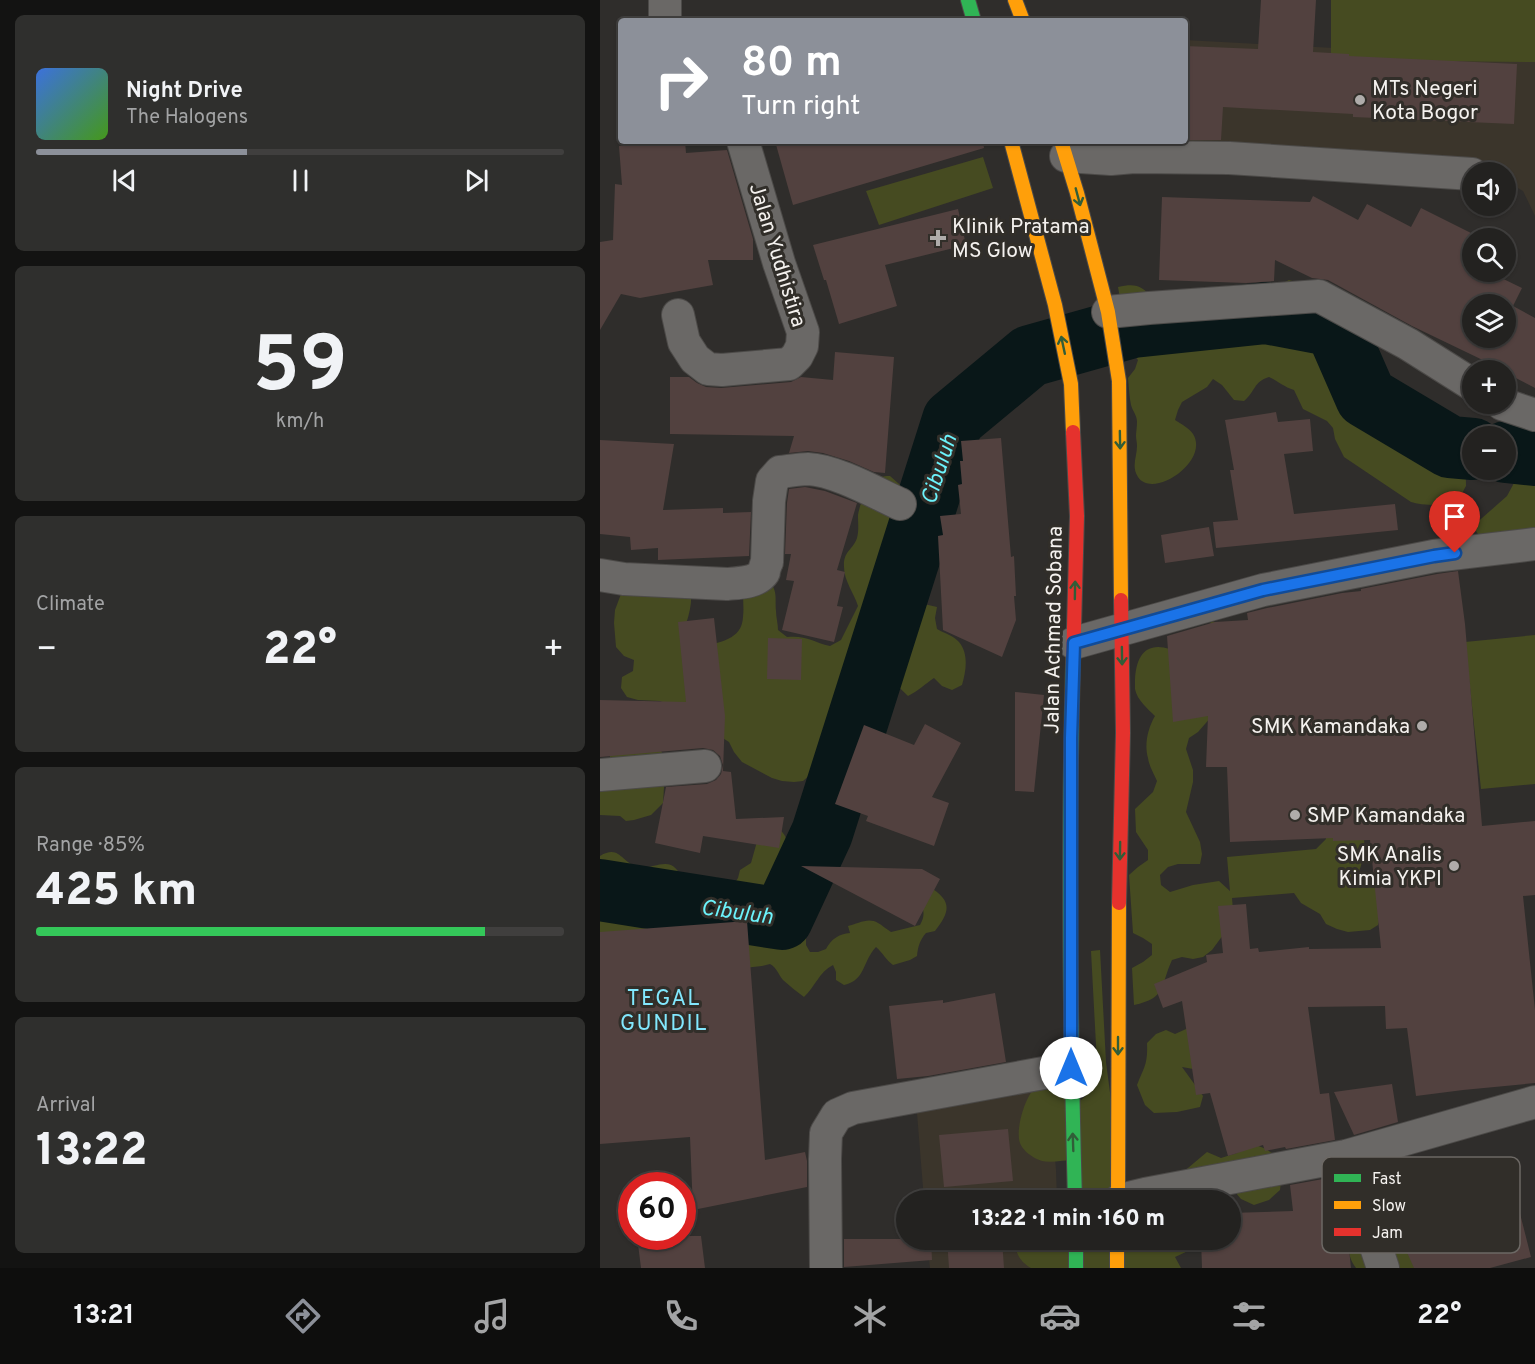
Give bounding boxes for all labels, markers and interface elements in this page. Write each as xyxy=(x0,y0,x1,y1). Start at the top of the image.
text: 80 m xyxy=(741,38,842,91)
icon: right xyxy=(642,42,720,120)
place label: MTs Negeri Kota Bogor xyxy=(1372,76,1478,127)
text: Night Drive xyxy=(126,78,243,105)
text: Turn right xyxy=(741,90,860,124)
marker: MTs Negeri Kota Bogor xyxy=(1353,93,1367,107)
text: The Halogens xyxy=(126,105,248,131)
map controls xyxy=(1462,162,1516,480)
button: sound xyxy=(1462,162,1516,216)
icon: previous xyxy=(108,164,141,197)
icon: pause xyxy=(284,164,317,197)
icon: next xyxy=(460,164,493,197)
street label: Jalan Yudhistira xyxy=(742,180,811,331)
one-way arrow xyxy=(1073,187,1084,206)
place label: Klinik Pratama MS Glow xyxy=(952,214,1090,265)
button: search xyxy=(1462,228,1516,282)
marker: Klinik Pratama MS Glow xyxy=(929,229,947,247)
button: layers xyxy=(1462,294,1516,348)
text: 59 xyxy=(252,320,348,419)
one-way arrow xyxy=(1057,335,1068,355)
button: + xyxy=(1462,360,1516,414)
text: km/h xyxy=(276,409,324,435)
button: − xyxy=(1462,426,1516,480)
one-way arrow xyxy=(1114,429,1126,449)
water label: Cibuluh xyxy=(916,431,964,508)
pin xyxy=(1429,491,1480,553)
icon: arrive xyxy=(1438,500,1471,533)
street label: Jalan Achmad Sobana xyxy=(1039,526,1070,734)
one-way arrow xyxy=(1070,580,1081,600)
text: Climate xyxy=(36,592,105,618)
text: 22° xyxy=(263,623,337,680)
text: − xyxy=(36,630,57,672)
text: + xyxy=(543,630,564,672)
one-way arrow xyxy=(1116,645,1128,665)
place label: SMK Kamandaka xyxy=(1251,714,1410,741)
marker: SMK Kamandaka xyxy=(1415,719,1429,733)
place label: SMP Kamandaka xyxy=(1307,803,1465,830)
marker: SMP Kamandaka xyxy=(1288,808,1302,822)
text: Range · 85% xyxy=(36,833,145,859)
one-way arrow xyxy=(1114,840,1126,860)
place label: SMK Analis Kimia YKPI xyxy=(1337,842,1442,893)
marker: SMK Analis Kimia YKPI xyxy=(1447,859,1461,873)
text: 425 km xyxy=(36,864,197,921)
water label: Cibuluh xyxy=(699,895,774,932)
district label: TEGAL GUNDIL xyxy=(620,986,708,1038)
one-way arrow xyxy=(1112,1035,1124,1055)
position arrow xyxy=(1039,1036,1103,1100)
text: Arrival xyxy=(36,1093,96,1119)
text: 13:22 xyxy=(36,1124,148,1181)
one-way arrow xyxy=(1067,1132,1079,1152)
legend xyxy=(1322,1157,1520,1253)
text: Fast xyxy=(1372,1170,1402,1190)
speed limit sign: 60 xyxy=(618,1172,696,1250)
text: Slow xyxy=(1372,1197,1406,1217)
text: 13:22 · 1 min · 160 m xyxy=(972,1206,1165,1233)
text: Jam xyxy=(1372,1224,1403,1244)
icon: directions xyxy=(282,1295,324,1337)
icon: music xyxy=(471,1295,513,1337)
icon: phone xyxy=(660,1295,702,1337)
icon: climate xyxy=(849,1295,891,1337)
icon: car xyxy=(1039,1295,1081,1337)
icon: filters xyxy=(1228,1295,1270,1337)
text: 13:21 xyxy=(74,1299,134,1333)
text: 22° xyxy=(1417,1299,1461,1333)

